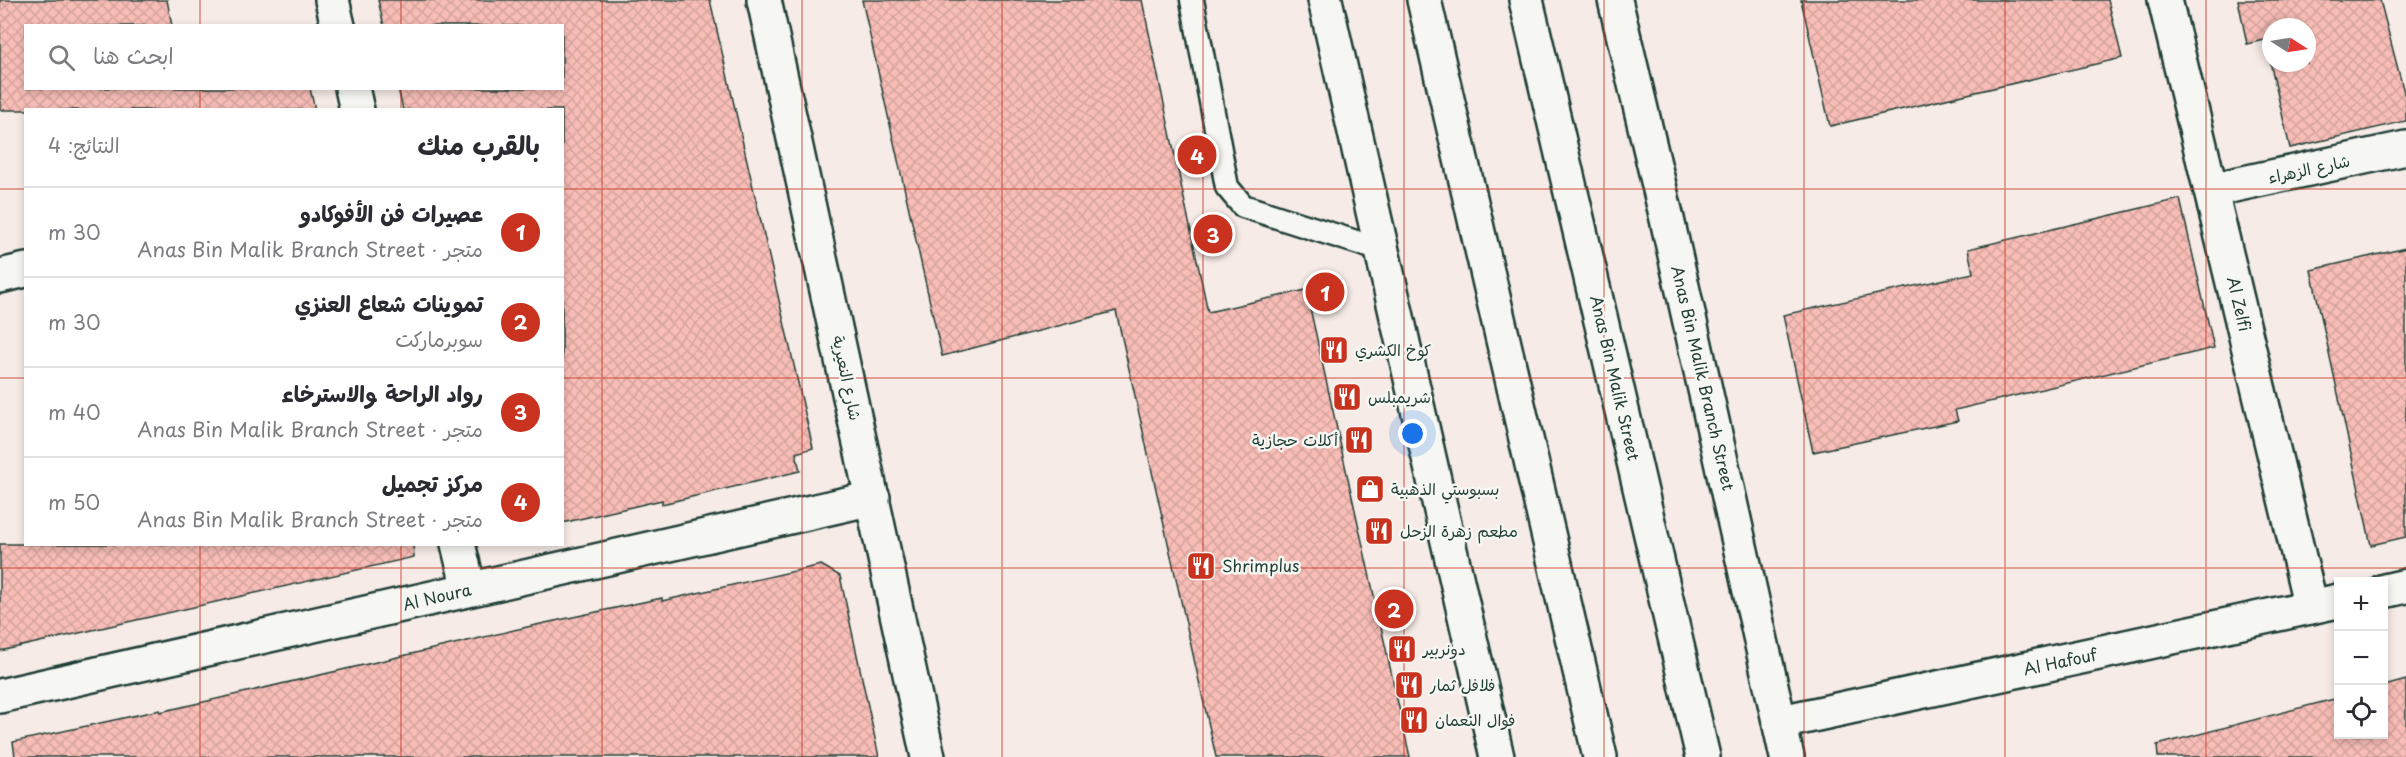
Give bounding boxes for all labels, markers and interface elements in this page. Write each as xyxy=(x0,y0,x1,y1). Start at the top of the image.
north arrow xyxy=(2262,18,2316,72)
search box xyxy=(24,24,564,90)
text: ابحث هنا xyxy=(93,38,174,71)
icon: search xyxy=(45,41,78,74)
text: بالقرب منك xyxy=(418,125,540,164)
text: النتائج: 4 xyxy=(48,130,120,160)
pin: 4 xyxy=(1178,132,1216,178)
street label: شارع الزهراء xyxy=(2266,148,2352,189)
text: عصيرات فن الأفوكادو xyxy=(300,196,483,229)
pin: 3 xyxy=(1194,212,1232,256)
text: 30 m xyxy=(48,217,101,247)
text: 1 xyxy=(516,217,525,247)
text: متجر · Anas Bin Malik Branch Street xyxy=(137,234,483,264)
street label: Anas Bin Malik Branch Street xyxy=(1666,263,1742,493)
pin: 1 xyxy=(1306,270,1344,314)
street label: Al Zelfi xyxy=(2222,274,2258,333)
text: تموينات شعاع العنزي xyxy=(295,286,483,319)
street label: Anas Bin Malik Street xyxy=(1585,293,1647,463)
text: 30 m xyxy=(48,307,101,337)
text: 2 xyxy=(513,307,528,337)
text: سوبرماركت xyxy=(395,324,483,354)
street label: شارع النعيرية xyxy=(826,333,869,423)
restaurant icon: كوخ الكشري xyxy=(1318,334,1350,366)
place label: كوخ الكشري xyxy=(1355,337,1432,362)
text: رواد الراحة والاسترخاء xyxy=(281,376,483,409)
restaurant icon: شريمبلس xyxy=(1331,381,1363,413)
place label: شريمبلس xyxy=(1368,384,1431,408)
text: 40 m xyxy=(48,397,101,427)
text: 3 xyxy=(514,397,527,427)
text: متجر · Anas Bin Malik Branch Street xyxy=(137,414,483,444)
your location xyxy=(1398,419,1427,448)
restaurant icon: أكلات حجازية xyxy=(1343,424,1375,456)
place label: أكلات حجازية xyxy=(1252,427,1338,451)
text: مركز تجميل xyxy=(382,466,483,499)
shop icon: بسبوستي الذهبية xyxy=(1354,473,1386,505)
place label: بسبوستي الذهبية xyxy=(1391,476,1499,504)
text: 50 m xyxy=(48,487,100,517)
text: 4 xyxy=(514,487,527,517)
text: متجر · Anas Bin Malik Branch Street xyxy=(137,504,483,534)
restaurant icon: مطعم زهرة الزحل xyxy=(1363,515,1395,547)
place label: مطعم زهرة الزحل xyxy=(1400,518,1518,544)
restaurant icon: Shrimplus xyxy=(1185,550,1217,582)
place label: Shrimplus xyxy=(1222,553,1299,577)
street label: Al Noura xyxy=(400,576,474,616)
map controls xyxy=(2334,577,2388,739)
button: + xyxy=(2334,577,2388,631)
pin: 2 xyxy=(1374,586,1414,632)
button: − xyxy=(2334,631,2388,685)
restaurant icon: دونربير xyxy=(1386,633,1418,665)
place label: دونربير xyxy=(1421,636,1466,660)
street label: Al Hafouf xyxy=(2021,641,2101,681)
restaurant icon: فلافل ثمار xyxy=(1393,669,1425,701)
place label: فلافل ثمار xyxy=(1429,672,1496,696)
button: locate xyxy=(2334,685,2388,739)
restaurant icon: فوال النعمان xyxy=(1398,704,1430,736)
place label: فوال النعمان xyxy=(1435,707,1515,731)

